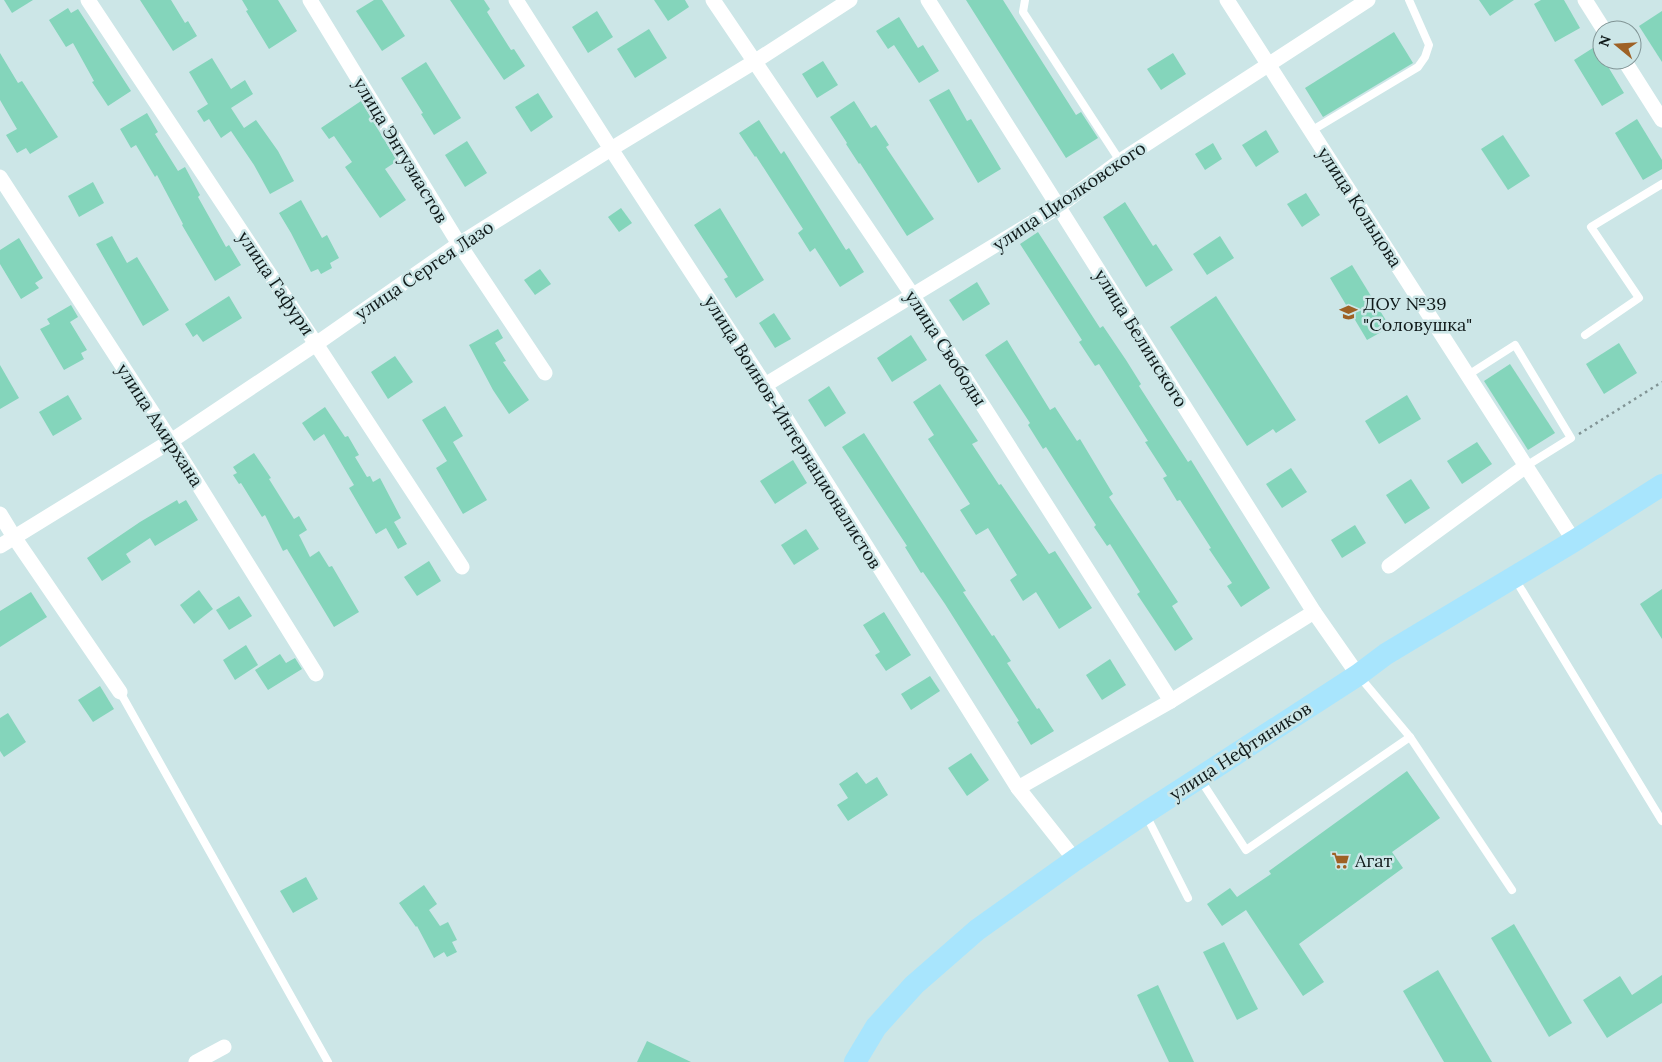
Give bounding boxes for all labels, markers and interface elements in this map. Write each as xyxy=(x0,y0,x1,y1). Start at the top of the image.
north arrow xyxy=(1592,20,1642,70)
text: N xyxy=(1594,33,1615,49)
street label: улица Энтузиастов xyxy=(348,73,454,227)
street label: улица Циолковского xyxy=(988,136,1150,256)
street label: улица Кольцова xyxy=(1312,142,1408,272)
street label: улица Сергея Лазо xyxy=(350,215,498,325)
street label: улица Гафури xyxy=(233,226,319,340)
street label: улица Белинского xyxy=(1089,265,1193,411)
street label: улица Свободы xyxy=(900,286,992,410)
street label: улица Воинов-Интернационалистов xyxy=(699,291,887,573)
place label: ДОУ №39 "Соловушка" xyxy=(1363,292,1472,336)
school or university icon: ДОУ №39 "Соловушка" xyxy=(1339,303,1359,323)
street label: улица Амирхана xyxy=(112,359,208,491)
street label: улица Нефтяников xyxy=(1165,697,1315,805)
place label: Агат xyxy=(1354,849,1392,872)
supermarket icon: Агат xyxy=(1331,850,1351,870)

